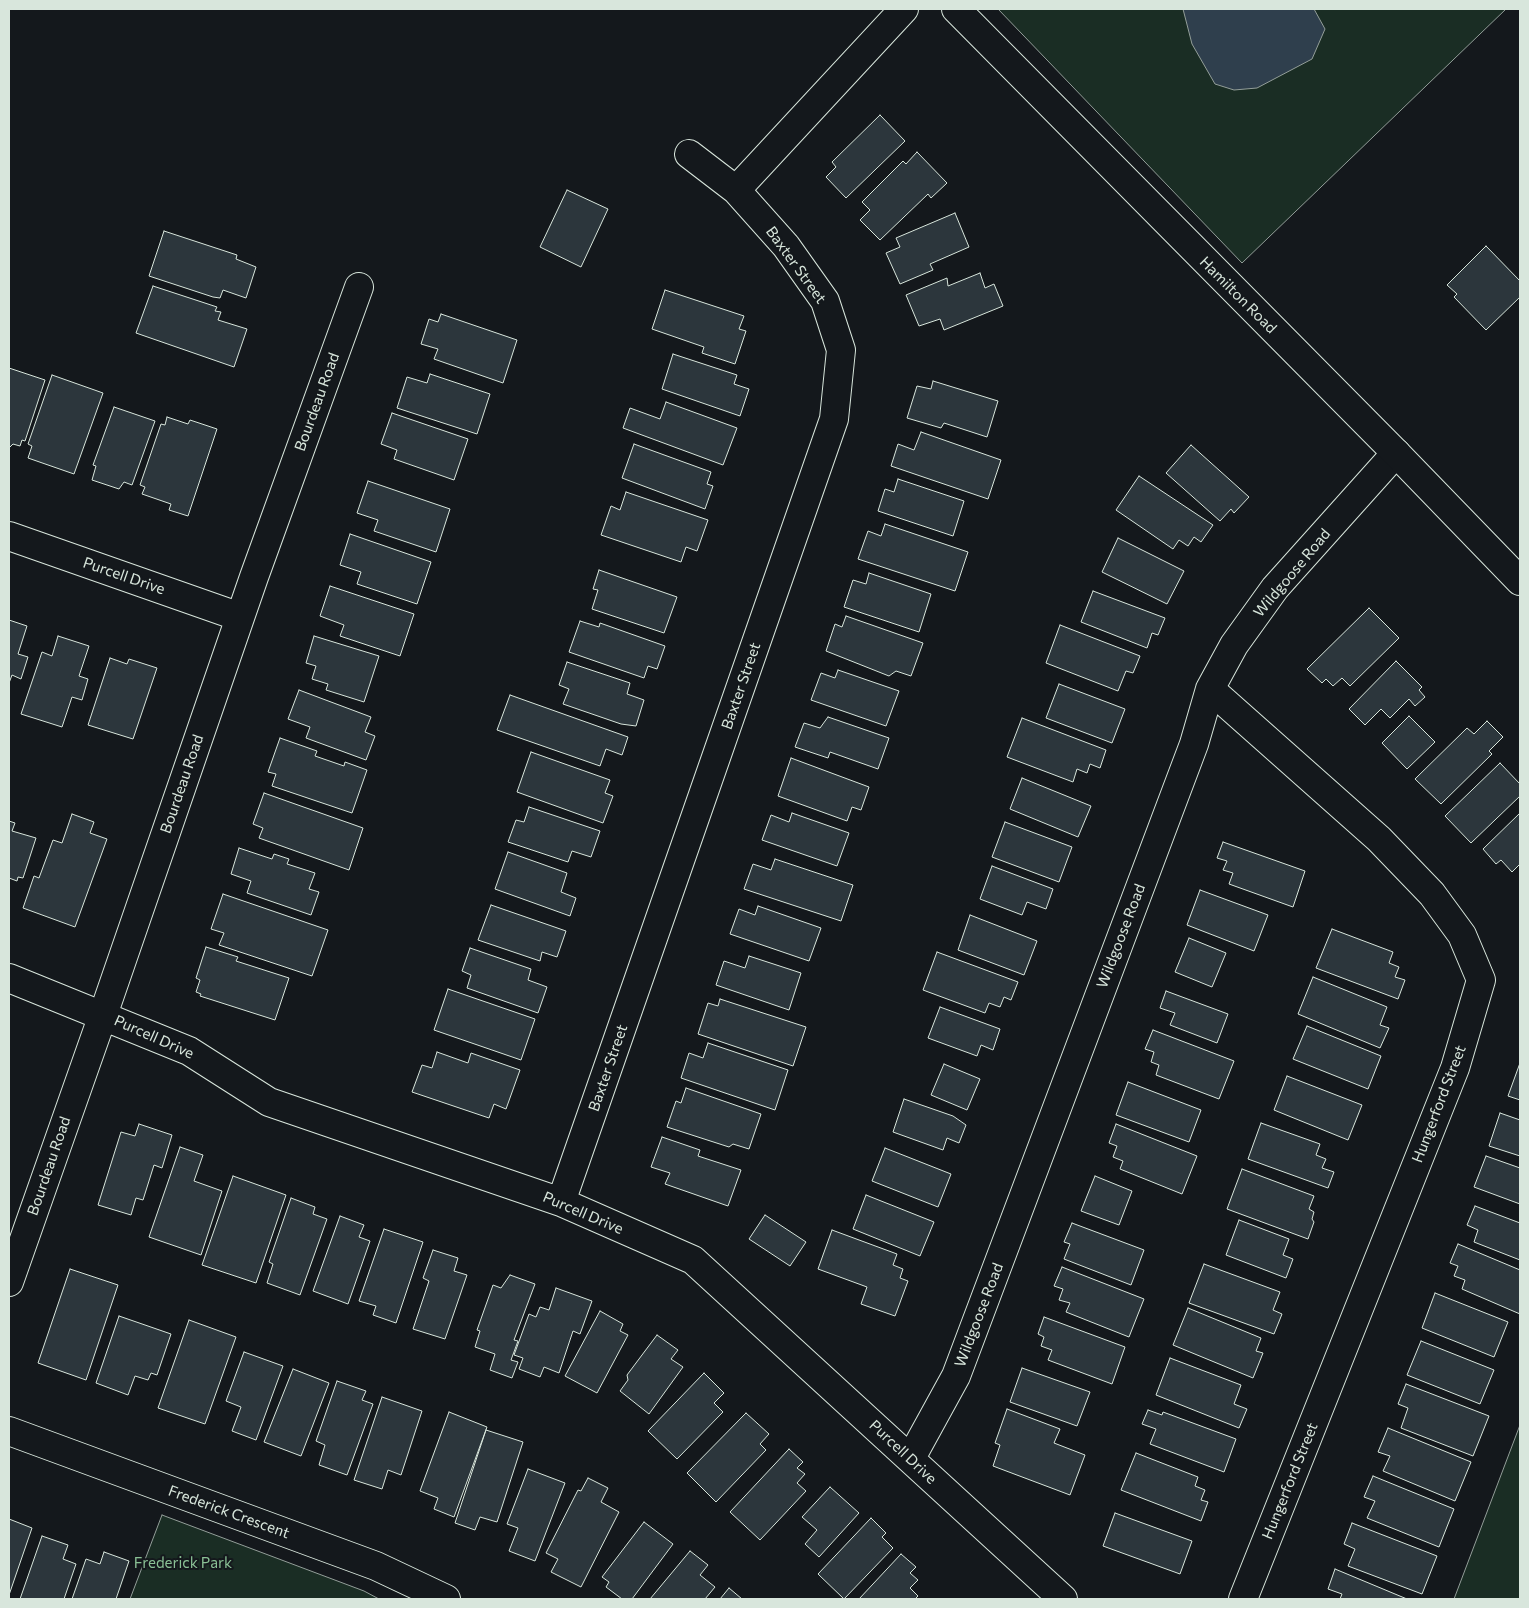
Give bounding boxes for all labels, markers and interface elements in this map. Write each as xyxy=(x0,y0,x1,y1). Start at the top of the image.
street label: Baxter Street xyxy=(762,223,830,307)
street label: Hamilton Road xyxy=(1196,253,1280,337)
street label: Bourdeau Road xyxy=(291,350,343,454)
street label: Wildgoose Road xyxy=(1250,525,1334,621)
street label: Purcell Drive xyxy=(81,554,167,598)
street label: Baxter Street xyxy=(718,640,764,732)
street label: Bourdeau Road xyxy=(157,732,207,836)
street label: Wildgoose Road xyxy=(1093,881,1149,991)
street label: Purcell Drive xyxy=(111,1011,197,1063)
street label: Baxter Street xyxy=(585,1022,631,1114)
street label: Hungerford Street xyxy=(1408,1043,1470,1165)
street label: Bourdeau Road xyxy=(24,1114,74,1218)
street label: Purcell Drive xyxy=(540,1188,626,1238)
street label: Wildgoose Road xyxy=(951,1260,1007,1370)
street label: Purcell Drive xyxy=(866,1416,940,1488)
street label: Hungerford Street xyxy=(1258,1420,1322,1542)
street label: Frederick Crescent xyxy=(166,1482,292,1542)
park label: Frederick Park xyxy=(134,1554,232,1572)

